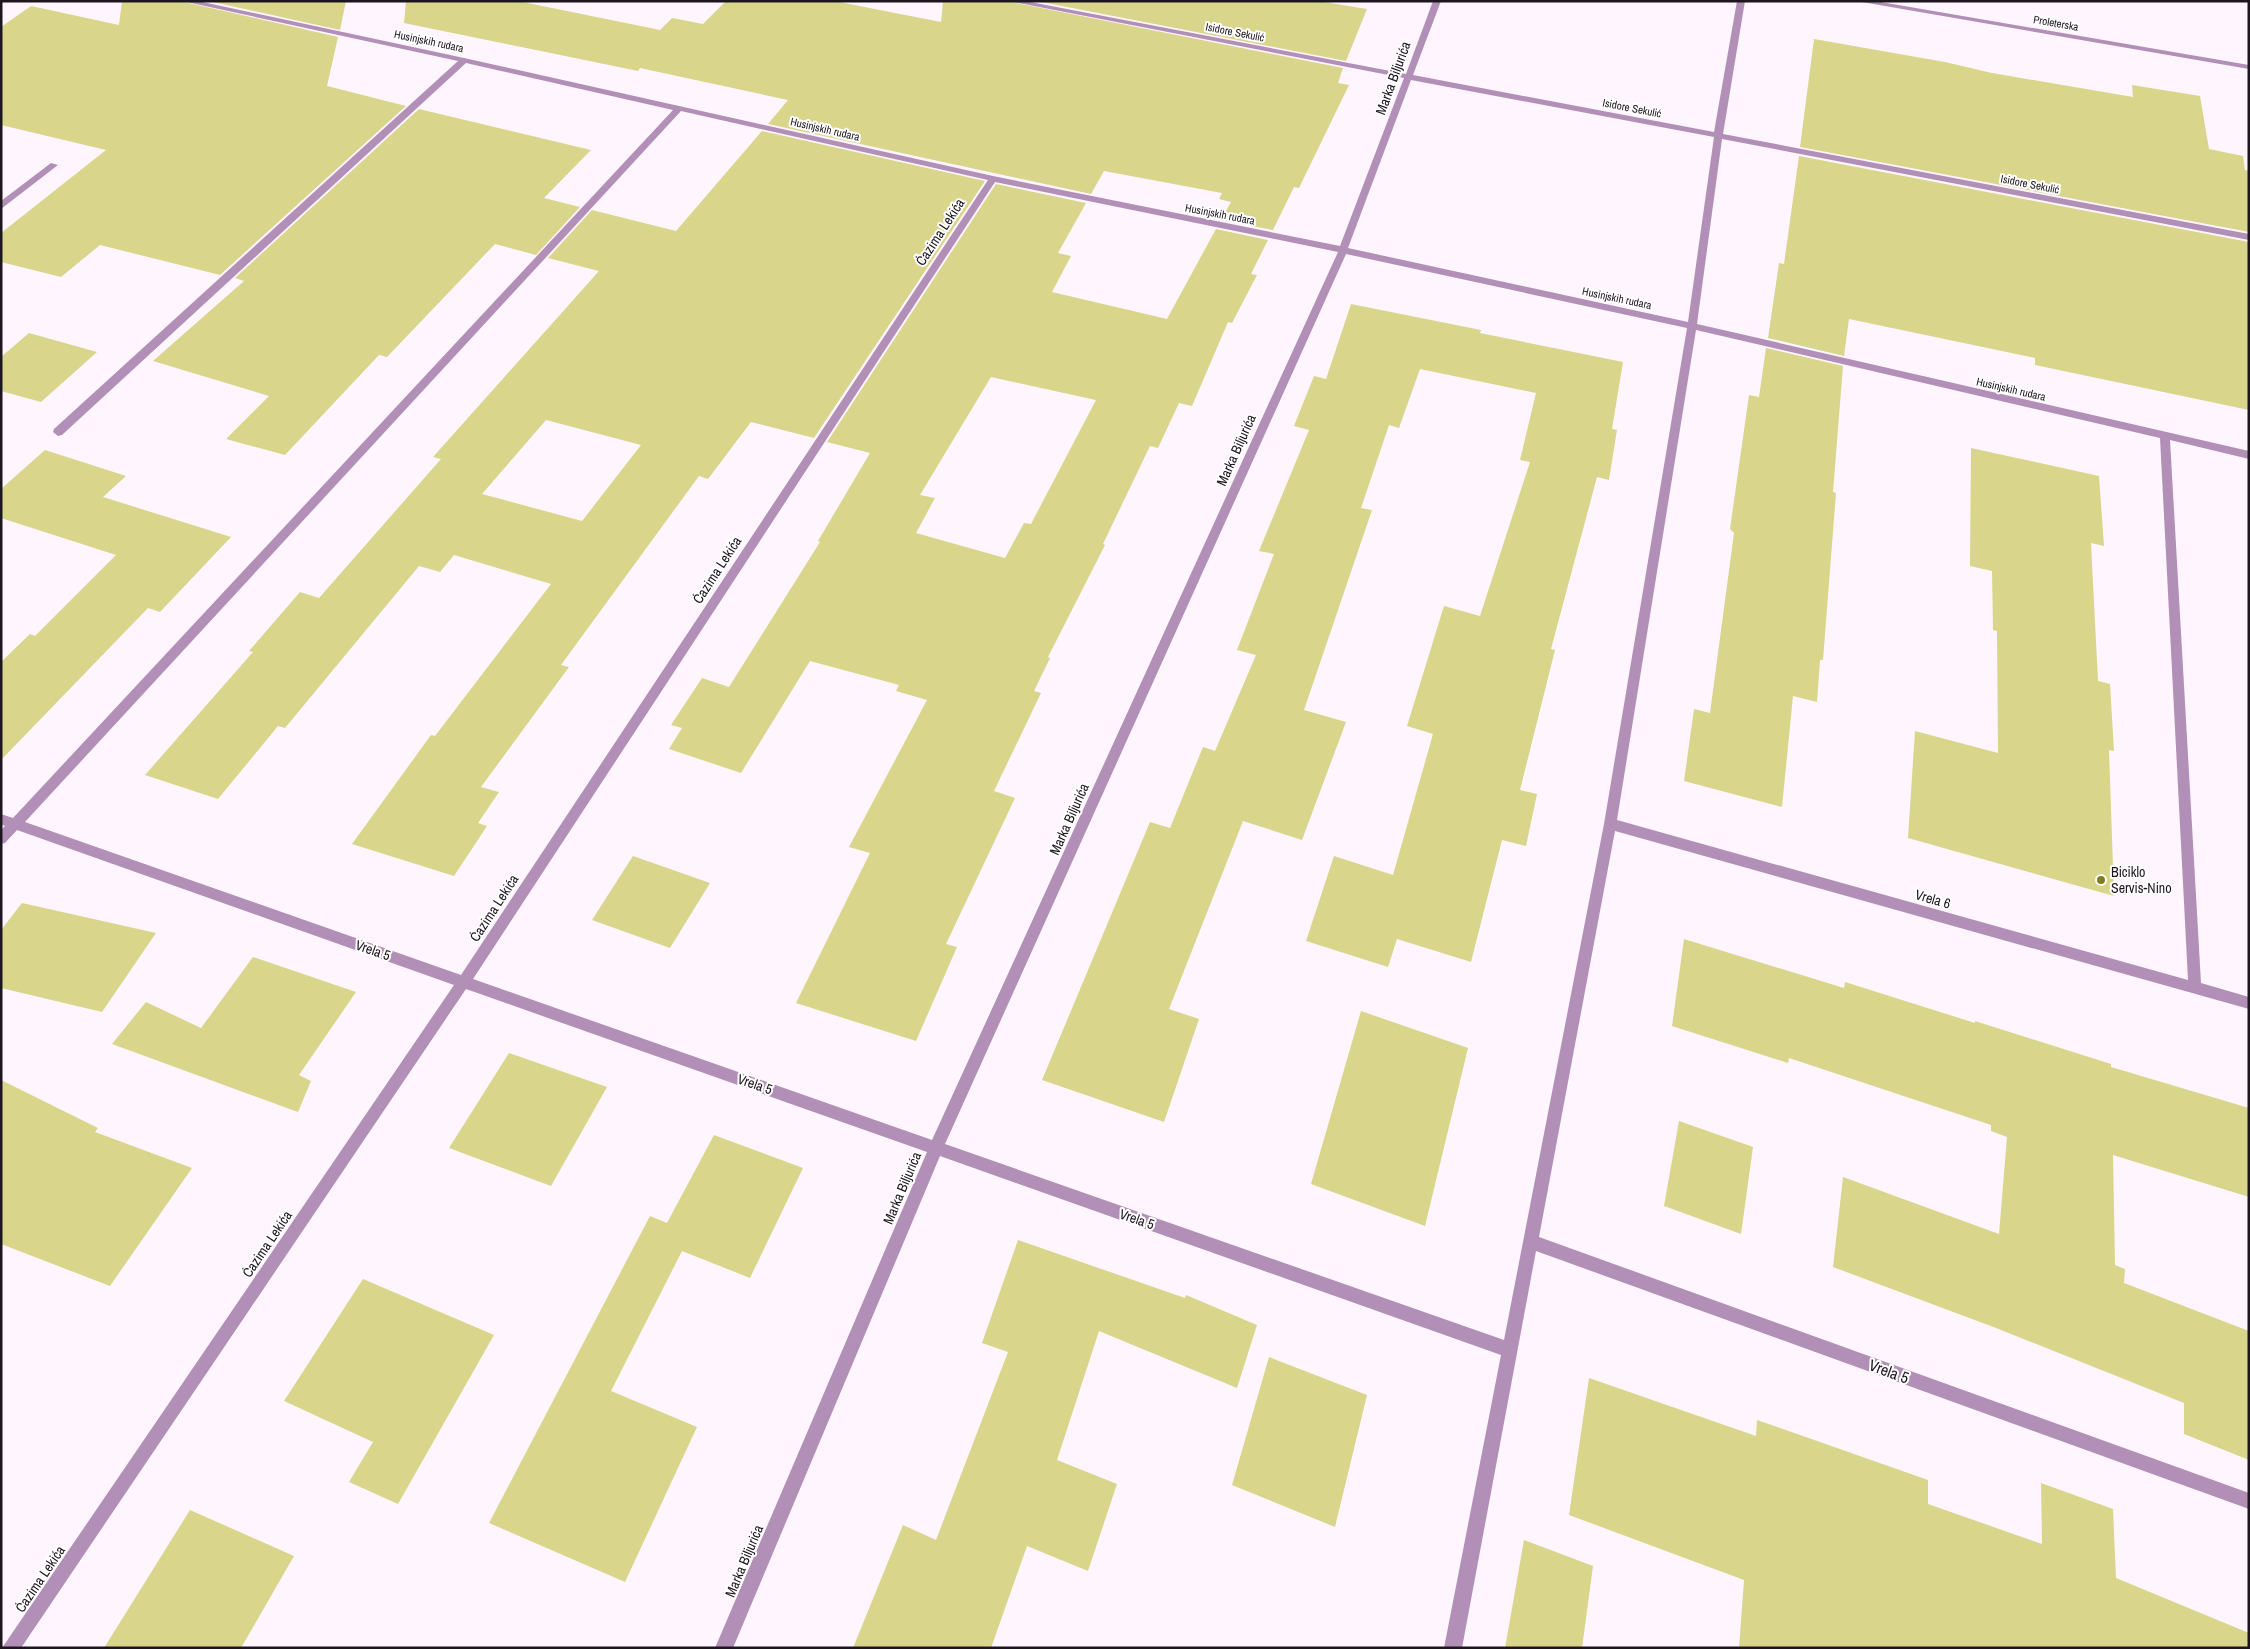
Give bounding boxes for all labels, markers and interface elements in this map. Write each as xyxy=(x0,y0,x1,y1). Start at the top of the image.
street label: Proleterska xyxy=(2032,12,2080,34)
street label: Isidore Sekulić xyxy=(1204,19,1266,45)
street label: Husinjskih rudara xyxy=(393,27,465,55)
street label: Marka Biljurića xyxy=(1371,38,1415,117)
street label: Isidore Sekulić xyxy=(1601,95,1663,121)
street label: Husinjskih rudara xyxy=(789,114,861,144)
street label: Isidore Sekulić xyxy=(1999,171,2061,197)
street label: Ćazima Lekića xyxy=(912,194,969,269)
street label: Husinjskih rudara xyxy=(1184,200,1256,228)
street label: Husinjskih rudara xyxy=(1581,284,1653,312)
street label: Husinjskih rudara xyxy=(1975,374,2047,404)
street label: Marka Biljurića xyxy=(1212,411,1260,489)
street label: Ćazima Lekića xyxy=(689,532,746,607)
street label: Marka Biljurića xyxy=(1045,780,1093,858)
place label: Biciklo Servis-Nino xyxy=(2111,863,2172,897)
street label: Ćazima Lekića xyxy=(466,870,523,945)
marker: Biciklo Servis-Nino xyxy=(2095,874,2107,886)
street label: Vrela 6 xyxy=(1913,885,1953,913)
street label: Vrela 5 xyxy=(353,936,393,964)
street label: Vrela 5 xyxy=(735,1070,775,1098)
street label: Marka Biljurića xyxy=(879,1149,925,1227)
street label: Vrela 5 xyxy=(1117,1205,1157,1233)
street label: Ćazima Lekića xyxy=(238,1207,296,1281)
street label: Vrela 5 xyxy=(1866,1354,1912,1388)
street label: Marka Biljurića xyxy=(721,1522,767,1600)
street label: Ćazima Lekića xyxy=(11,1542,69,1616)

